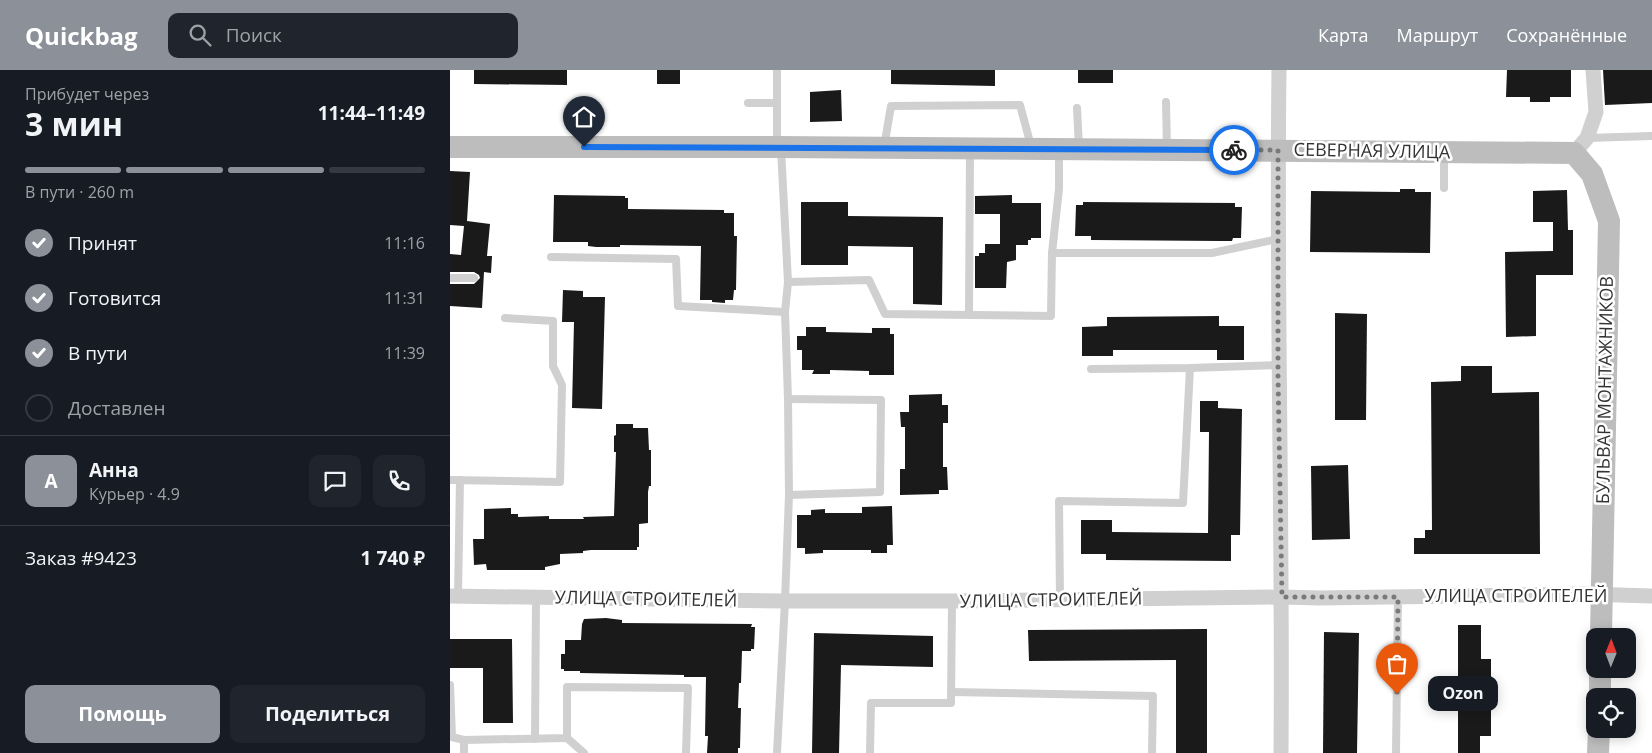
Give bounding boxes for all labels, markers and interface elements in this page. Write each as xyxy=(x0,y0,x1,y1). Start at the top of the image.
search box xyxy=(168,13,518,58)
text: Quickbag xyxy=(25,19,138,52)
icon: search xyxy=(186,21,214,49)
text: Поиск xyxy=(226,22,282,48)
text: Карта xyxy=(1318,23,1368,47)
text: Маршрут xyxy=(1396,23,1478,47)
text: Сохранённые xyxy=(1506,23,1627,47)
text: Прибудет через xyxy=(25,83,149,105)
pin xyxy=(563,96,605,147)
text: 11:44–11:49 xyxy=(318,100,425,126)
text: 3 мин xyxy=(25,102,123,145)
icon: home xyxy=(570,103,598,131)
courier xyxy=(1209,125,1259,175)
icon: bike xyxy=(1220,136,1248,164)
street label: СЕВЕРНАЯ УЛИЦА xyxy=(1294,137,1451,163)
text: В пути · 260 m xyxy=(25,181,134,203)
icon: check xyxy=(25,229,53,257)
text: Принят xyxy=(68,230,137,256)
text: 11:16 xyxy=(384,232,425,254)
street label: БУЛЬВАР МОНТАЖНИКОВ xyxy=(1590,276,1618,504)
icon: check xyxy=(25,284,53,312)
text: Готовится xyxy=(68,285,161,311)
text: 11:31 xyxy=(384,287,425,309)
icon: check xyxy=(25,339,53,367)
text: В пути xyxy=(68,340,128,366)
text: 11:39 xyxy=(384,342,425,364)
text: Доставлен xyxy=(68,395,166,421)
button: chat xyxy=(309,455,361,507)
button: phone xyxy=(373,455,425,507)
text: Анна xyxy=(89,457,139,483)
text: А xyxy=(44,468,58,494)
text: Курьер · 4.9 xyxy=(89,483,180,505)
text: Заказ #9423 xyxy=(25,545,137,571)
text: 1 740 ₽ xyxy=(361,545,425,571)
street label: УЛИЦА СТРОИТЕЛЕЙ xyxy=(1425,583,1607,607)
street label: УЛИЦА СТРОИТЕЛЕЙ xyxy=(554,584,738,612)
street label: УЛИЦА СТРОИТЕЛЕЙ xyxy=(959,585,1143,613)
north arrow xyxy=(1586,628,1636,678)
map controls xyxy=(1586,628,1636,738)
pin xyxy=(1376,643,1418,694)
icon: bag xyxy=(1383,650,1411,678)
callout: Ozon xyxy=(1427,676,1497,712)
text: Ozon xyxy=(1443,682,1483,704)
button: Помощь xyxy=(25,685,220,743)
button: Поделиться xyxy=(230,685,425,743)
button: locate xyxy=(1586,688,1636,738)

